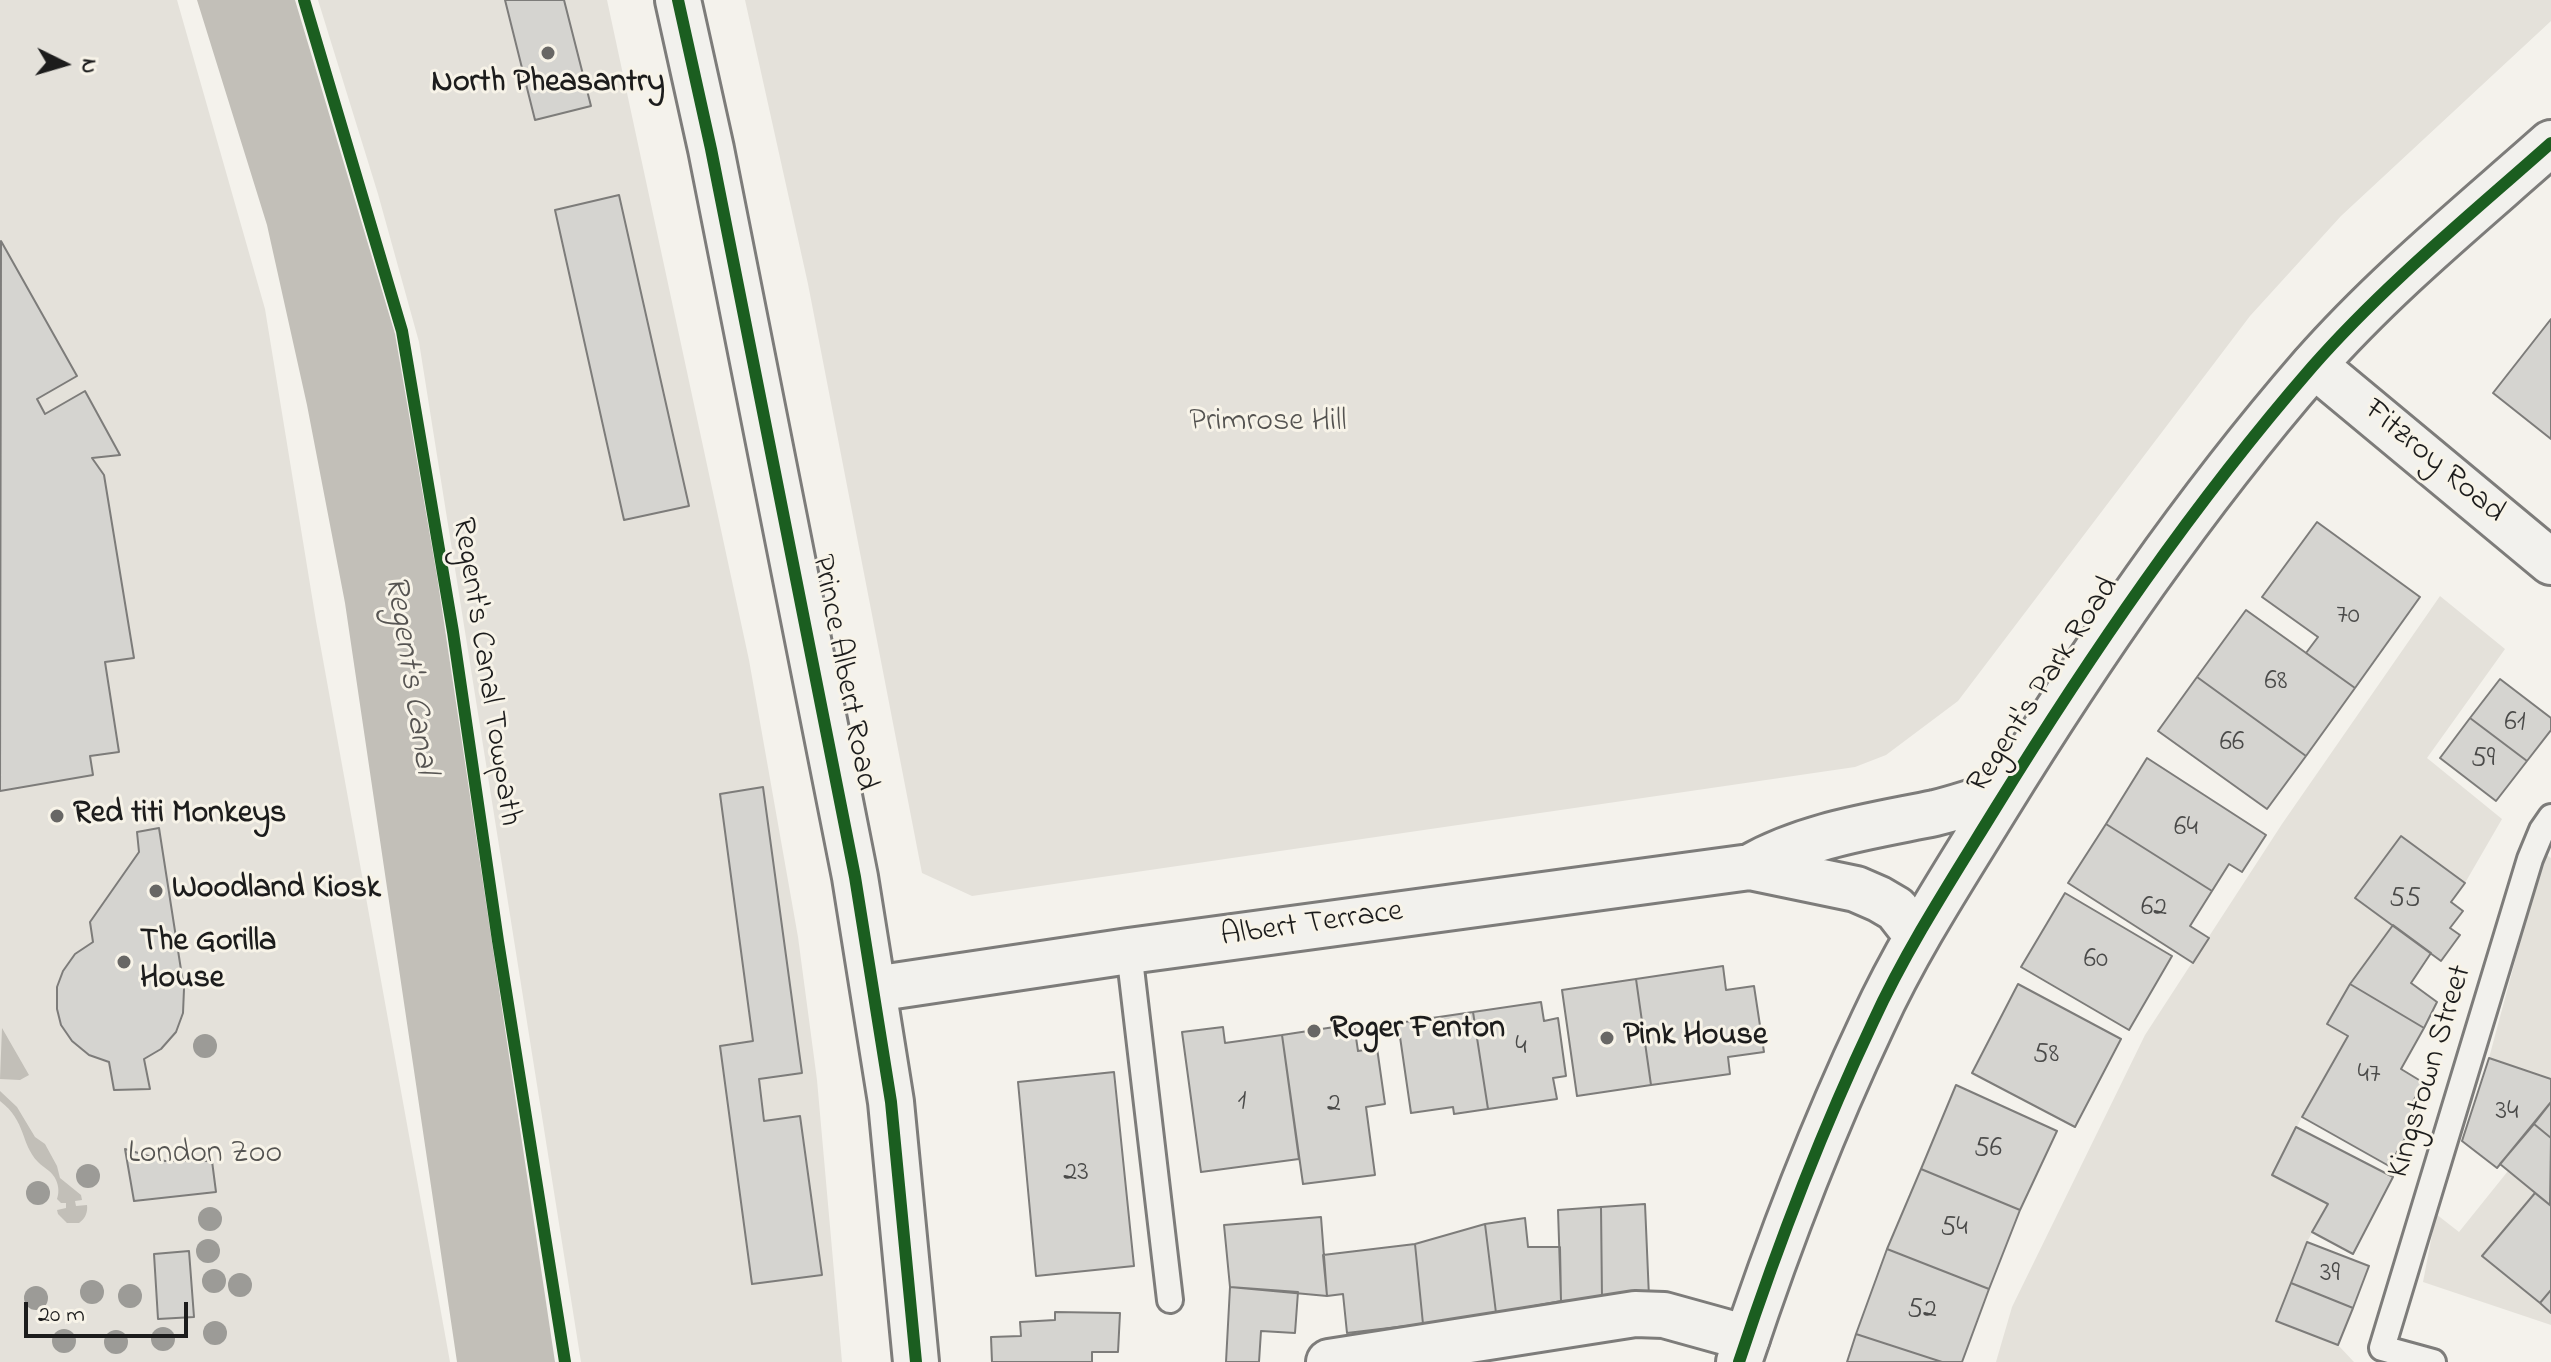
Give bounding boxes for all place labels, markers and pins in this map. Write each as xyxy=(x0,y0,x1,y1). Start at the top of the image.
marker: North Pheasantry xyxy=(539,44,557,62)
place label: North Pheasantry xyxy=(431,66,665,104)
place label: Red titi Monkeys xyxy=(73,797,286,835)
marker: Red titi Monkeys xyxy=(48,807,66,825)
place label: Woodland Kiosk xyxy=(172,872,381,910)
marker: Woodland Kiosk xyxy=(147,882,165,900)
place label: The Gorilla House xyxy=(140,925,276,1000)
marker: The Gorilla House xyxy=(115,953,133,971)
place label: Roger Fenton xyxy=(1330,1012,1505,1050)
place label: Pink House xyxy=(1623,1019,1767,1057)
marker: Roger Fenton xyxy=(1305,1022,1323,1040)
marker: Pink House xyxy=(1598,1029,1616,1047)

